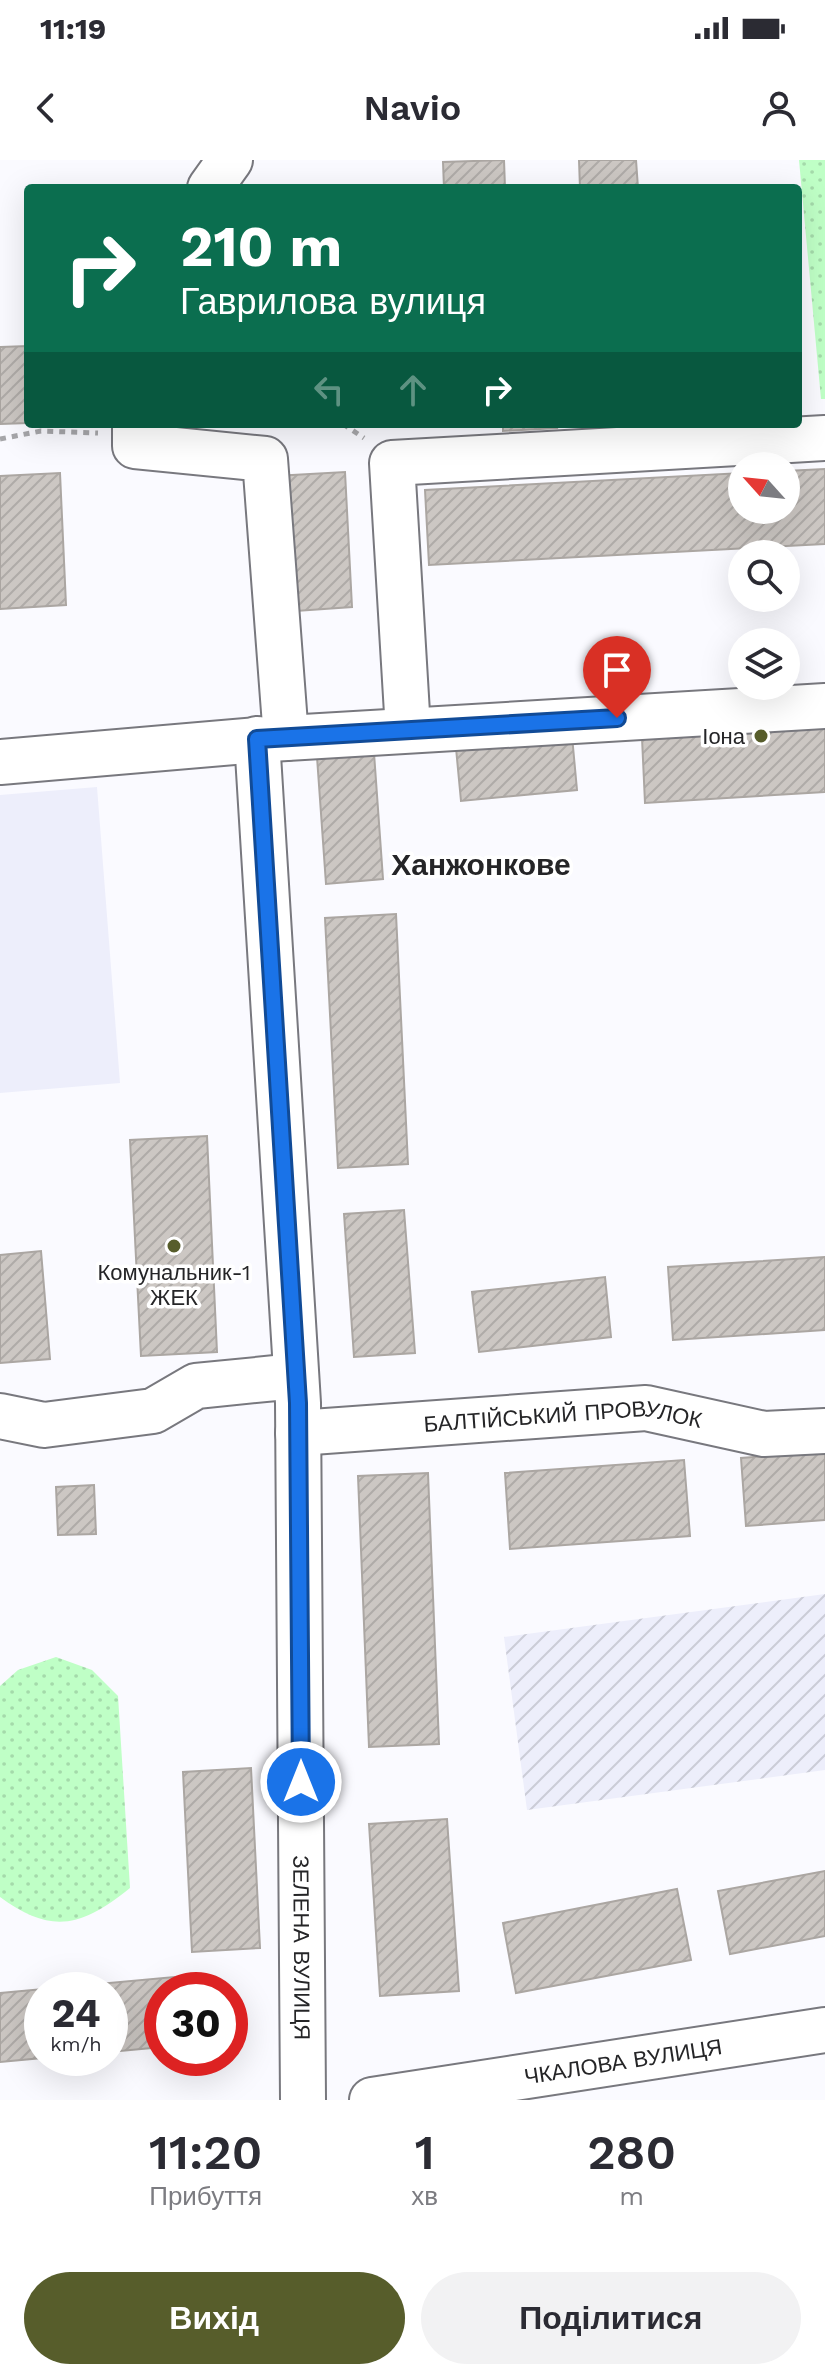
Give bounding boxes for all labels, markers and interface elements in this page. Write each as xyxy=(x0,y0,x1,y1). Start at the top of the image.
text: 11:19 xyxy=(40,11,106,46)
icon: back xyxy=(24,86,68,130)
icon: person xyxy=(757,86,801,130)
text: Navio xyxy=(364,87,461,129)
text: 210 m xyxy=(180,214,342,280)
icon: right xyxy=(48,216,152,320)
text: Гаврилова вулиця xyxy=(180,281,486,323)
icon: left xyxy=(307,368,351,412)
icon: ahead xyxy=(391,368,435,412)
icon: right xyxy=(475,368,519,412)
north arrow xyxy=(728,452,800,524)
map controls xyxy=(728,452,800,700)
button: search xyxy=(728,540,800,612)
button: layers xyxy=(728,628,800,700)
pin xyxy=(583,636,651,718)
icon: arrive xyxy=(595,648,639,692)
place label: Іона xyxy=(702,724,746,749)
marker: Іона xyxy=(752,727,770,745)
district label: Ханжонкове xyxy=(391,847,571,882)
marker: Комунальник-1 ЖЕК xyxy=(165,1237,183,1255)
place label: Комунальник-1 ЖЕК xyxy=(97,1260,251,1310)
street label: БАЛТІЙСЬКИЙ ПРОВУЛОК xyxy=(423,1396,705,1437)
position arrow xyxy=(259,1740,343,1824)
street label: ЗЕЛЕНА ВУЛИЦЯ xyxy=(288,1855,315,2040)
speed limit sign: 30 xyxy=(144,1972,248,2076)
text: 24 xyxy=(51,1990,101,2037)
text: km/h xyxy=(50,2032,102,2056)
street label: ЧКАЛОВА ВУЛИЦЯ xyxy=(522,2034,724,2089)
text: 11:20 xyxy=(149,2124,262,2181)
text: 1 xyxy=(415,2124,435,2181)
text: 280 xyxy=(587,2124,676,2181)
text: Прибуття xyxy=(149,2181,262,2211)
text: хв xyxy=(411,2181,438,2211)
text: m xyxy=(619,2181,644,2211)
button: Вихід xyxy=(24,2272,405,2364)
button: Поділитися xyxy=(421,2272,801,2364)

